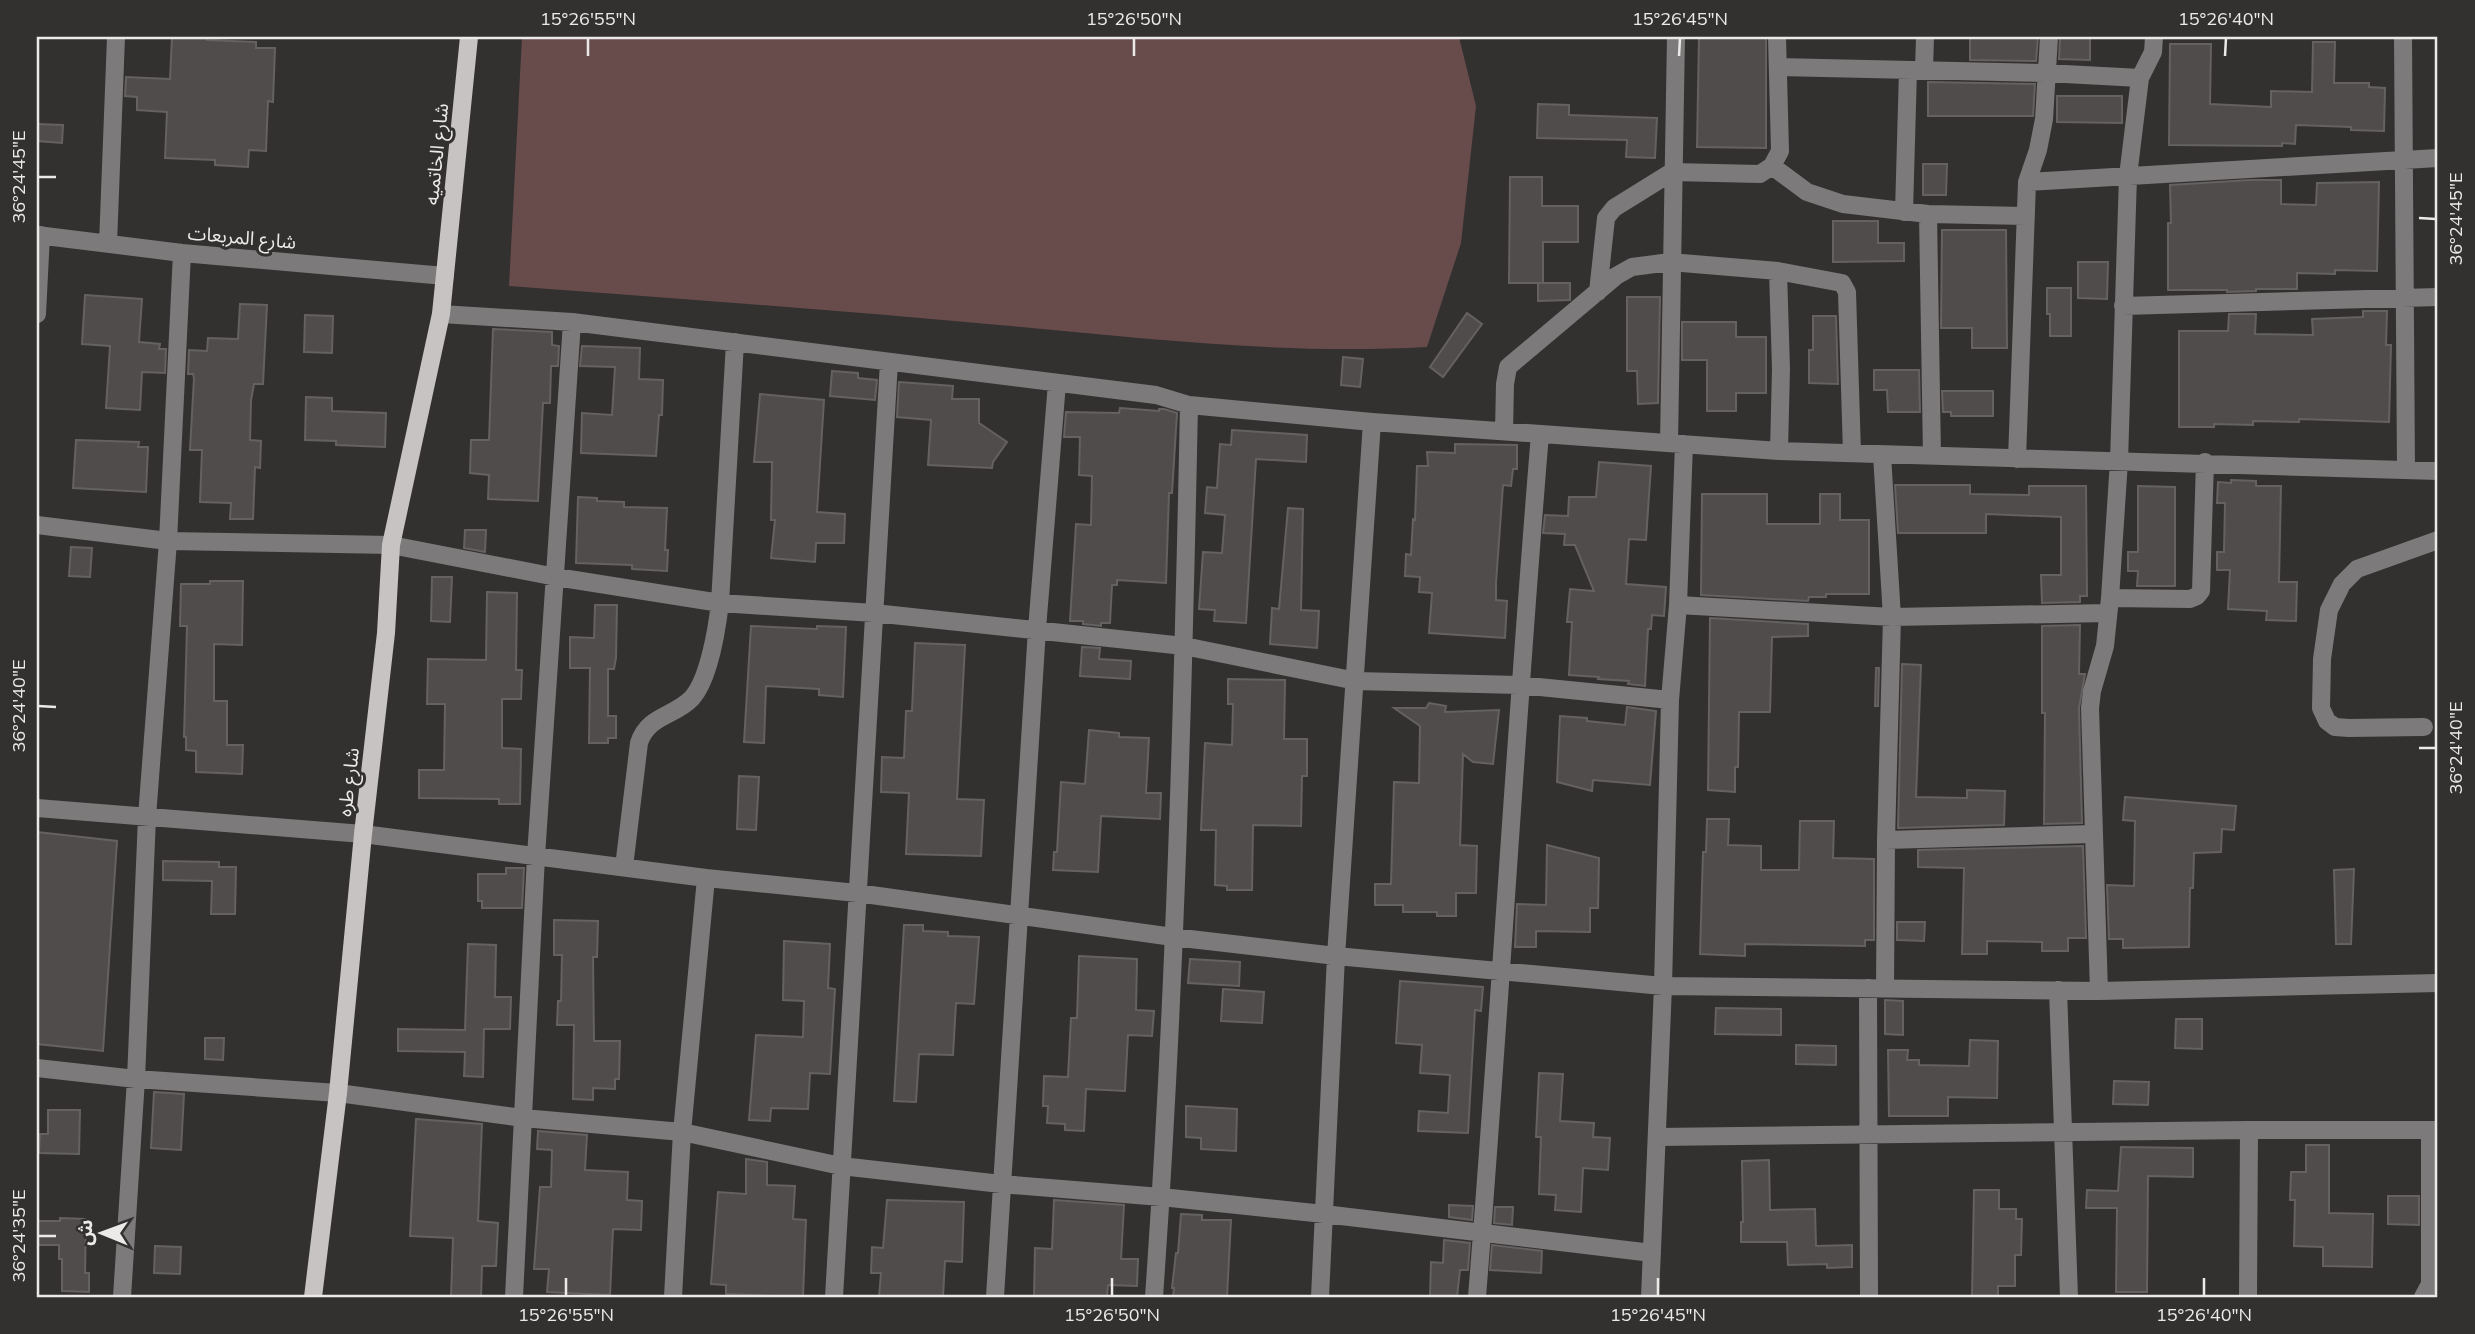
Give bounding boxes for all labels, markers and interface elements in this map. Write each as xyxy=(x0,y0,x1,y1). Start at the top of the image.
text: 15°26'55"N xyxy=(540,7,636,30)
text: 15°26'50"N xyxy=(1086,7,1182,30)
text: 15°26'45"N xyxy=(1632,7,1728,30)
text: 15°26'40"N xyxy=(2178,7,2274,30)
street label: شارع الخاتميه xyxy=(419,102,455,206)
text: 36°24'45"E xyxy=(7,130,30,224)
text: 36°24'45"E xyxy=(2444,172,2467,266)
street label: شارع المربعات xyxy=(187,220,297,256)
text: 36°24'40"E xyxy=(7,659,30,753)
text: 36°24'40"E xyxy=(2444,701,2467,795)
street label: شارع طره xyxy=(332,746,366,818)
text: 36°24'35"E xyxy=(7,1189,30,1283)
north arrow xyxy=(66,1198,136,1268)
text: ش xyxy=(73,1219,97,1246)
text: 15°26'55"N xyxy=(518,1303,614,1326)
text: 15°26'50"N xyxy=(1064,1303,1160,1326)
text: 15°26'45"N xyxy=(1610,1303,1706,1326)
text: 15°26'40"N xyxy=(2156,1303,2252,1326)

